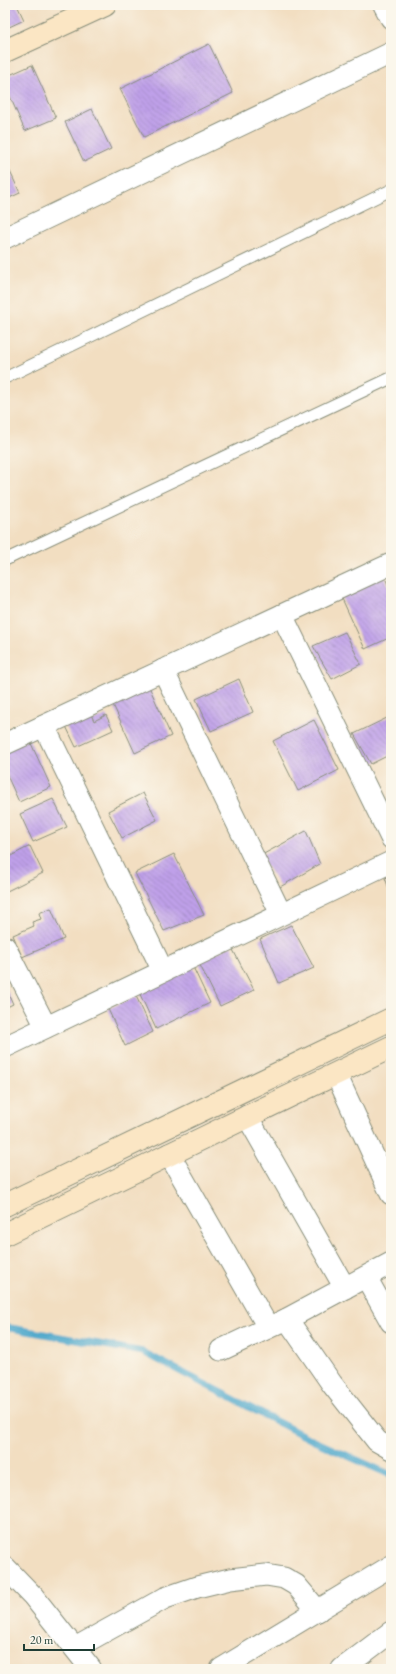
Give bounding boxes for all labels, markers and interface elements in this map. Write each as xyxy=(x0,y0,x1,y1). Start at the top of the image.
scale bar xyxy=(24,1626,94,1652)
text: 20 m xyxy=(30,1632,54,1648)

